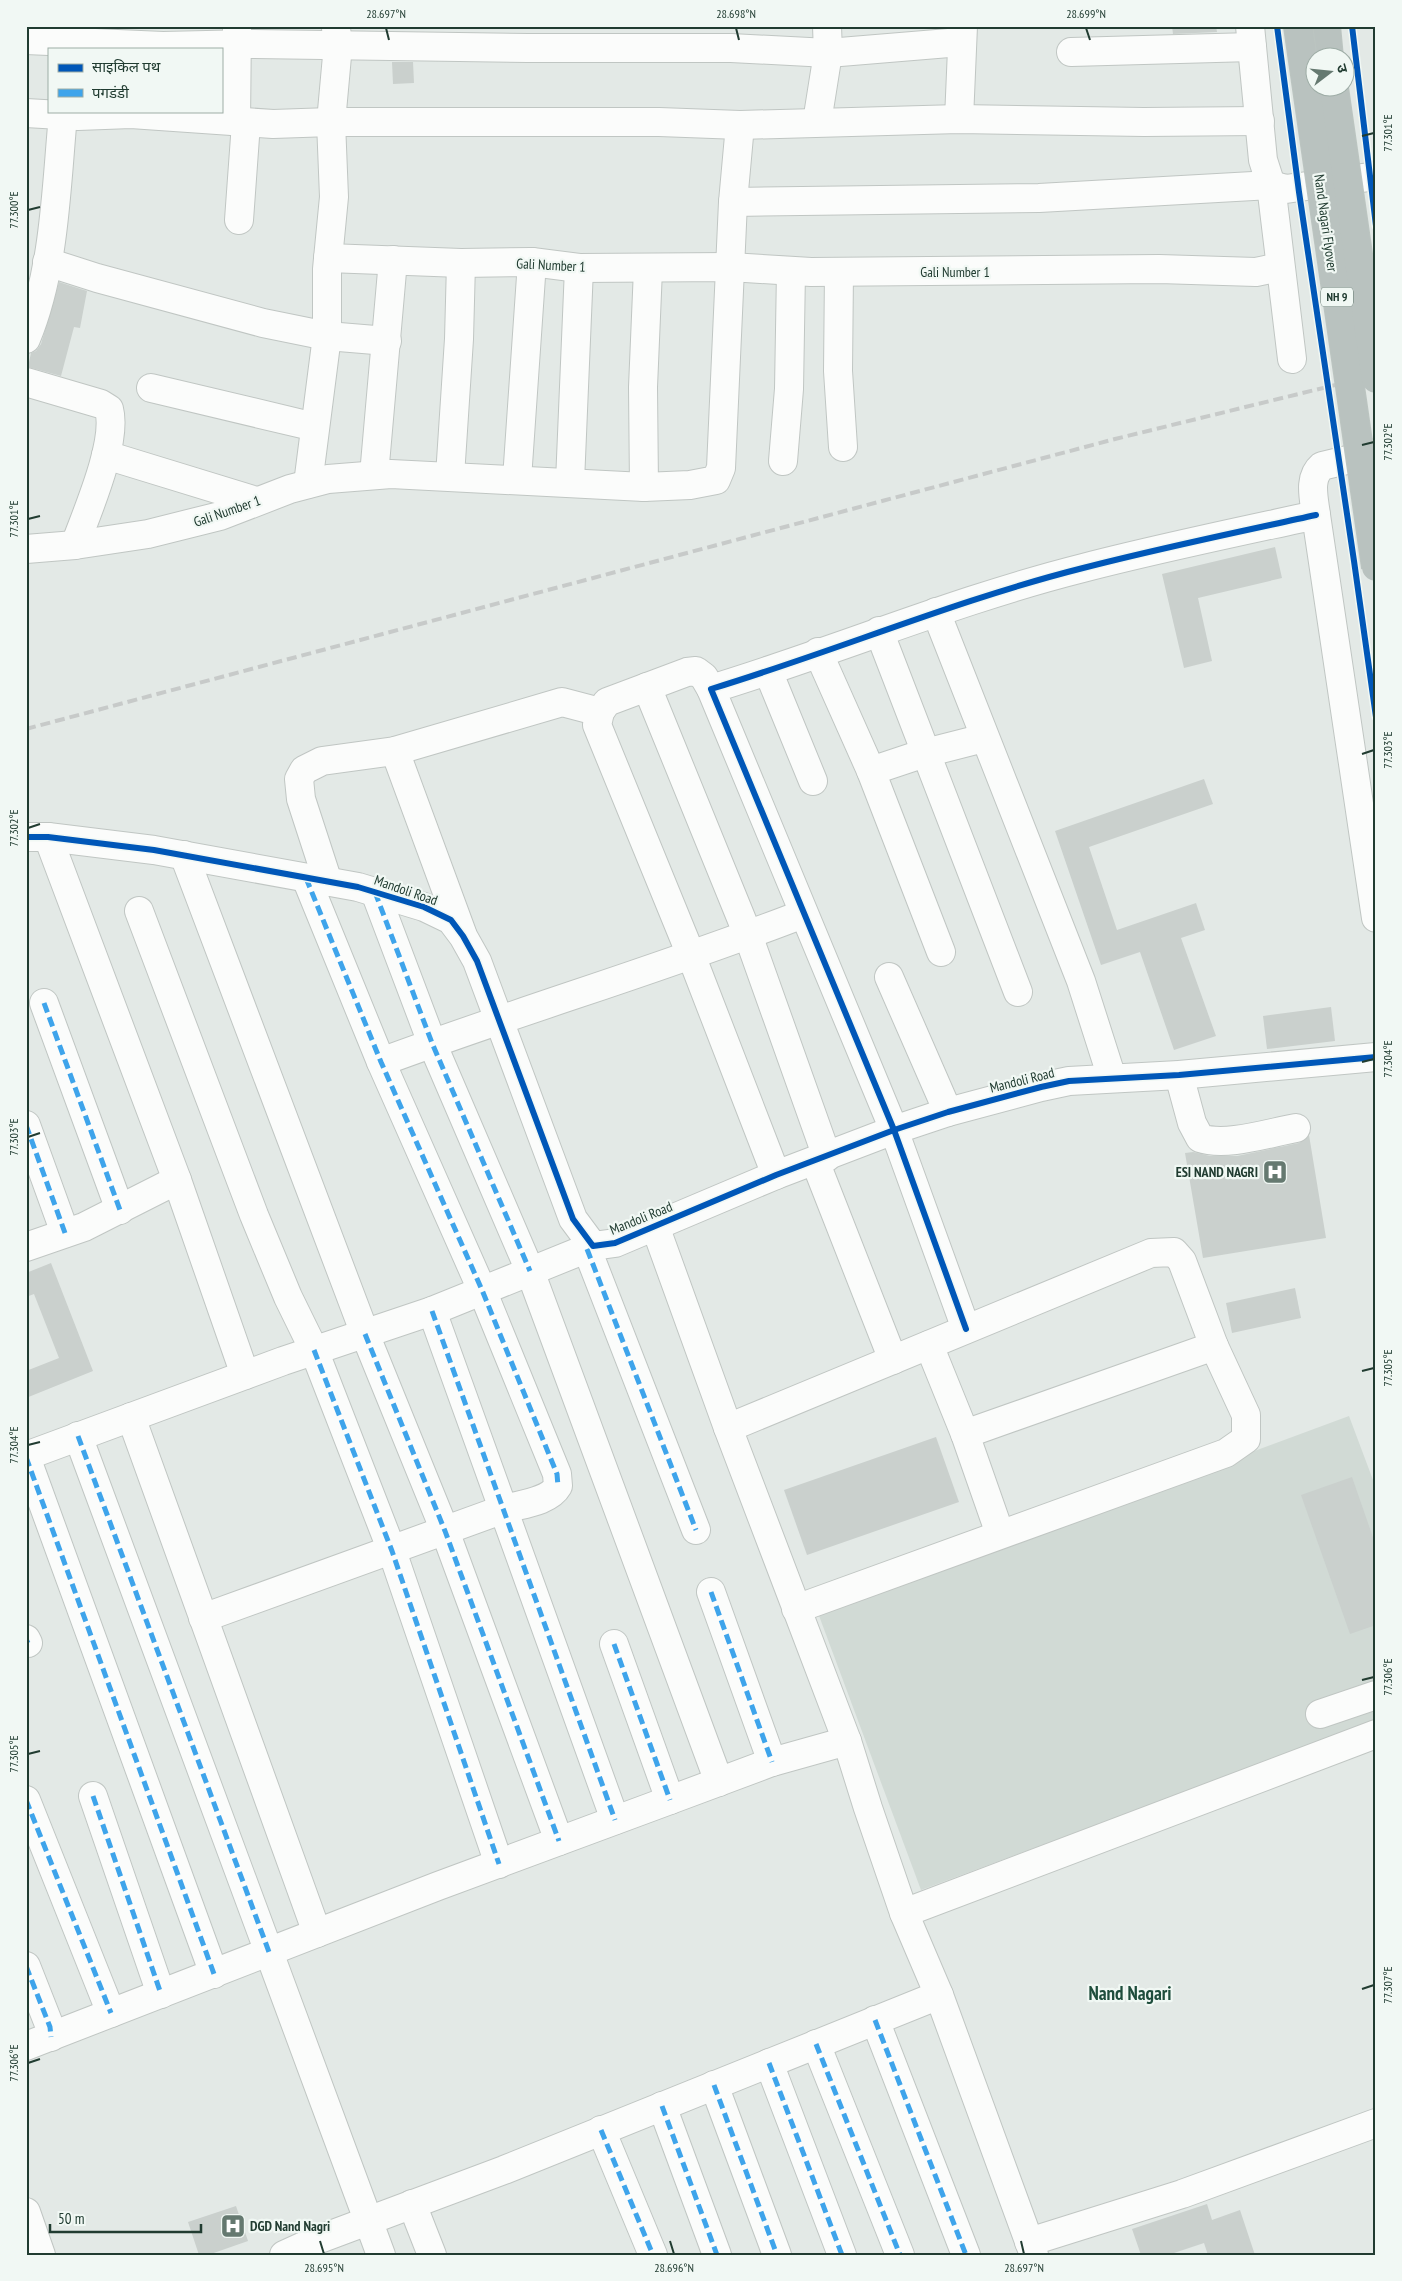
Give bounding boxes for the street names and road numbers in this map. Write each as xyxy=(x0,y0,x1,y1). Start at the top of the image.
street label: Nand Nagari Flyover xyxy=(1310,173,1342,273)
street label: Gali Number 1 xyxy=(516,254,586,276)
street label: Gali Number 1 xyxy=(920,263,990,281)
road number: NH 9 xyxy=(1321,288,1353,306)
street label: Gali Number 1 xyxy=(191,491,263,531)
street label: Mandoli Road xyxy=(372,871,440,909)
street label: Mandoli Road xyxy=(988,1063,1056,1097)
street label: Mandoli Road xyxy=(607,1197,675,1239)

